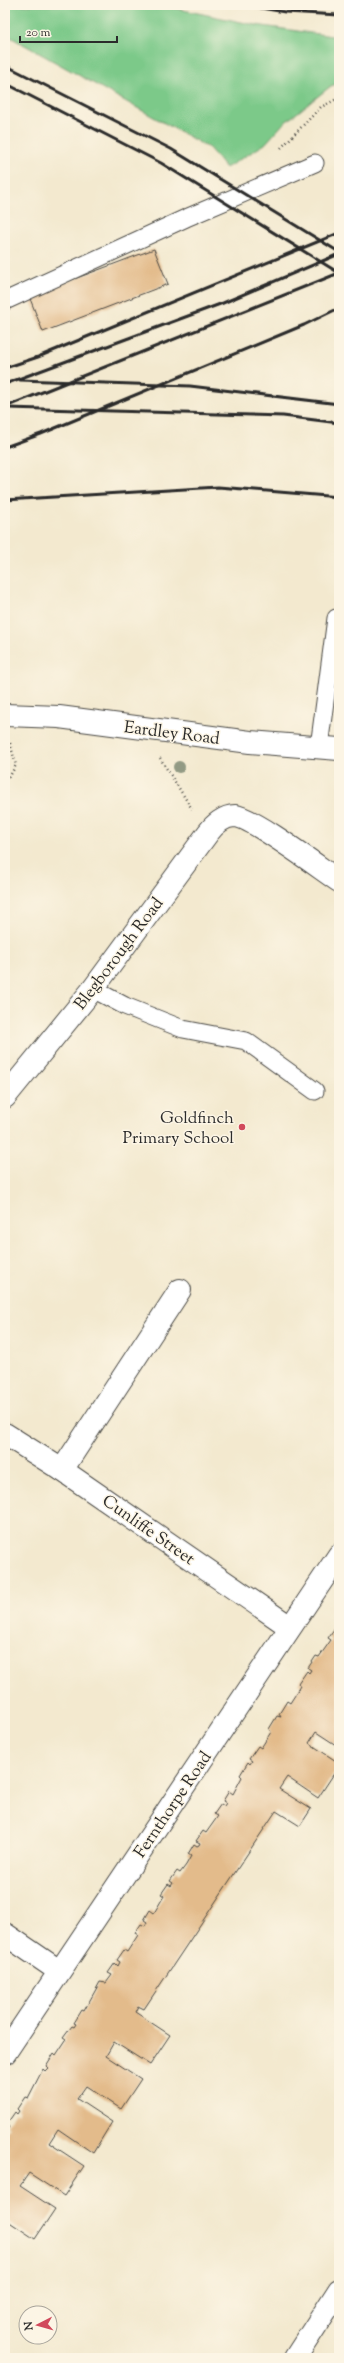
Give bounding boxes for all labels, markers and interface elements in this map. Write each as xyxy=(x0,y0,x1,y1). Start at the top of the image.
scale bar xyxy=(20,18,117,44)
text: 20 m xyxy=(26,24,51,42)
street label: Eardley Road xyxy=(122,716,221,752)
street label: Blegborough Road xyxy=(69,893,170,1016)
place label: Goldfinch Primary School xyxy=(123,1107,234,1151)
marker: Goldfinch Primary School xyxy=(237,1122,247,1132)
street label: Cunliffe Street xyxy=(97,1490,199,1572)
street label: Fernthorpe Road xyxy=(129,1747,218,1863)
north arrow xyxy=(18,2305,58,2345)
text: N xyxy=(21,2321,38,2332)

